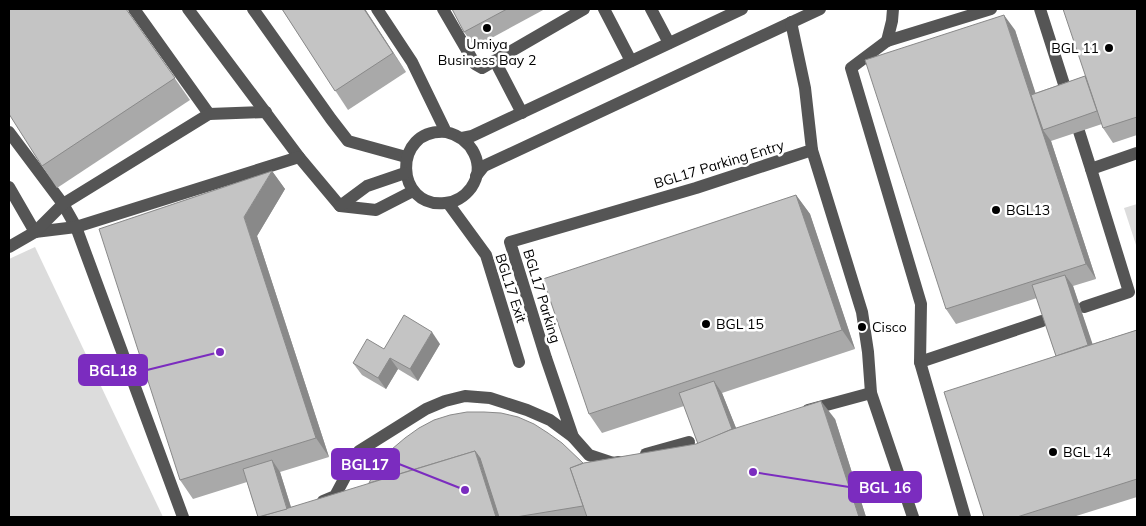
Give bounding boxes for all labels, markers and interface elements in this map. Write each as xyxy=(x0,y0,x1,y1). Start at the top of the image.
marker: Umiya Business Bay 2 xyxy=(481,22,493,34)
place label: Umiya Business Bay 2 xyxy=(438,35,536,69)
place label: BGL 11 xyxy=(1051,39,1099,57)
marker: BGL 11 xyxy=(1103,42,1115,54)
street label: BGL17 Parking Entry xyxy=(652,135,787,192)
place label: BGL13 xyxy=(1006,201,1050,219)
marker: BGL13 xyxy=(990,204,1002,216)
street label: BGL17 Parking xyxy=(519,247,565,345)
street label: BGL17 Exit xyxy=(491,251,531,325)
place label: BGL 15 xyxy=(716,315,764,333)
marker: BGL 15 xyxy=(700,318,712,330)
place label: Cisco xyxy=(872,318,907,336)
marker: Cisco xyxy=(856,321,868,333)
callout: BGL18 xyxy=(79,355,147,385)
text: BGL18 xyxy=(89,361,137,380)
place label: BGL 14 xyxy=(1063,443,1111,461)
marker: BGL 14 xyxy=(1047,446,1059,458)
callout: BGL17 xyxy=(332,449,399,479)
text: BGL17 xyxy=(341,455,389,474)
callout: BGL 16 xyxy=(849,472,921,502)
text: BGL 16 xyxy=(859,478,911,497)

